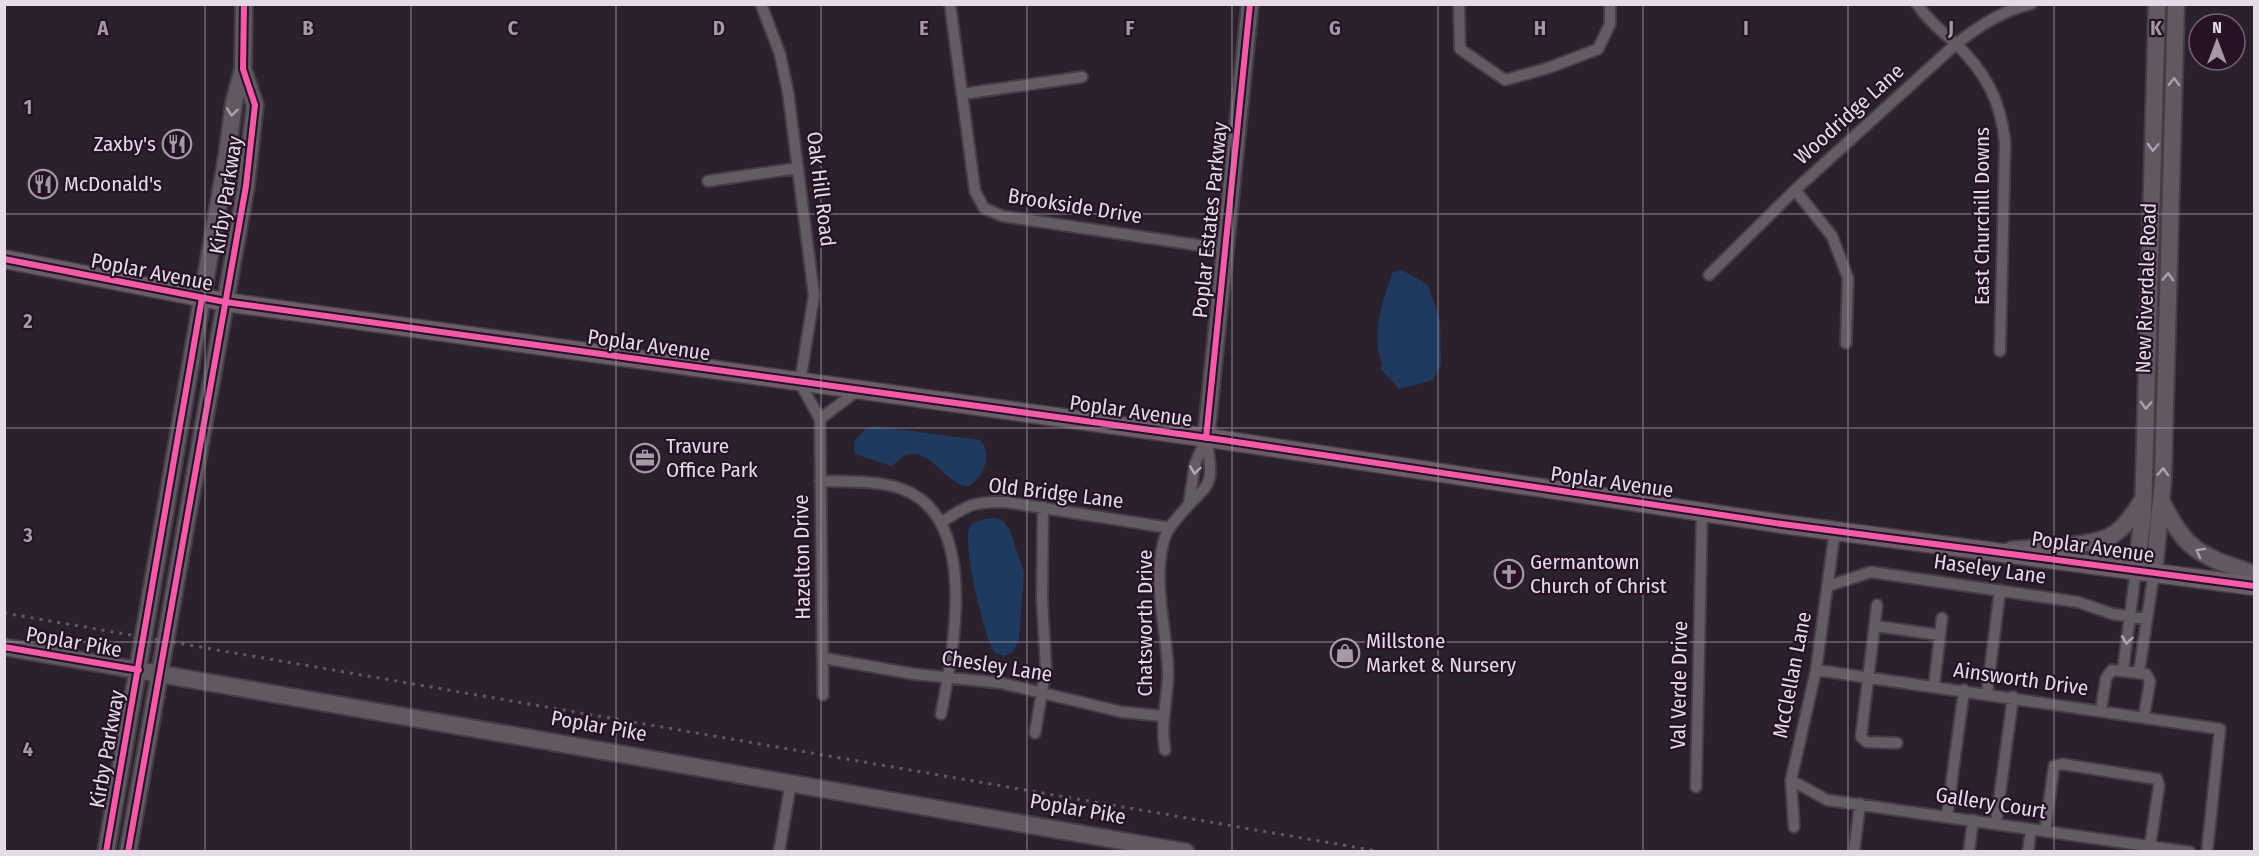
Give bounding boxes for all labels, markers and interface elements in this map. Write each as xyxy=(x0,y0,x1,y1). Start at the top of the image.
north arrow xyxy=(2187,12,2247,72)
text: A xyxy=(97,16,110,40)
text: B xyxy=(302,16,314,40)
text: C xyxy=(508,16,519,40)
text: D xyxy=(713,16,725,40)
text: E xyxy=(919,16,929,40)
text: F xyxy=(1126,16,1135,40)
text: G xyxy=(1329,16,1341,40)
text: H xyxy=(1534,16,1546,40)
text: I xyxy=(1743,16,1749,40)
text: J xyxy=(1947,16,1954,40)
text: K xyxy=(2150,16,2162,40)
text: N xyxy=(2212,18,2222,37)
street label: Woodridge Lane xyxy=(1789,58,1909,170)
one-way arrow xyxy=(2167,78,2180,87)
text: 1 xyxy=(24,95,32,119)
one-way arrow xyxy=(227,107,239,116)
street label: Poplar Estates Parkway xyxy=(1187,120,1233,319)
street label: East Churchill Downs xyxy=(1969,127,1995,305)
restaurant icon: Zaxby's xyxy=(161,128,193,160)
street label: Oak Hill Road xyxy=(801,130,841,248)
place label: Zaxby's xyxy=(93,131,156,157)
street label: Kirby Parkway xyxy=(204,133,248,256)
one-way arrow xyxy=(2147,142,2160,151)
restaurant icon: McDonald's xyxy=(27,168,59,200)
place label: McDonald's xyxy=(64,171,162,197)
street label: Brookside Drive xyxy=(1006,183,1144,229)
street label: New Riverdale Road xyxy=(2130,202,2162,374)
street label: Poplar Avenue xyxy=(89,247,215,297)
one-way arrow xyxy=(2162,273,2175,282)
text: 2 xyxy=(22,309,33,333)
street label: Poplar Avenue xyxy=(586,324,712,366)
street label: Poplar Avenue xyxy=(1068,390,1194,432)
one-way arrow xyxy=(2140,400,2153,409)
place label: Travure Office Park xyxy=(666,433,758,483)
office icon: Travure Office Park xyxy=(629,442,661,474)
street label: Poplar Avenue xyxy=(1549,461,1675,503)
one-way arrow xyxy=(1190,466,1202,475)
one-way arrow xyxy=(2157,468,2169,477)
street label: Old Bridge Lane xyxy=(987,472,1125,514)
street label: Hazelton Drive xyxy=(788,494,816,620)
text: 3 xyxy=(22,523,33,547)
street label: Poplar Avenue xyxy=(2030,526,2156,568)
street label: Haseley Lane xyxy=(1932,548,2048,590)
one-way arrow xyxy=(2196,548,2207,559)
place label: Germantown Church of Christ xyxy=(1530,549,1667,599)
street label: Chatsworth Drive xyxy=(1132,550,1158,696)
church icon: Germantown Church of Christ xyxy=(1493,558,1525,590)
street label: McClellan Lane xyxy=(1767,610,1817,740)
street label: Val Verde Drive xyxy=(1665,620,1693,750)
street label: Poplar Pike xyxy=(24,621,124,663)
place label: Millstone Market & Nursery xyxy=(1366,628,1517,678)
one-way arrow xyxy=(2122,636,2134,645)
shop icon: Millstone Market & Nursery xyxy=(1329,637,1361,669)
street label: Chesley Lane xyxy=(940,644,1054,688)
street label: Ainsworth Drive xyxy=(1952,657,2090,701)
street label: Kirby Parkway xyxy=(84,687,130,810)
street label: Poplar Pike xyxy=(549,705,649,747)
text: 4 xyxy=(23,737,33,761)
street label: Gallery Court xyxy=(1934,781,2048,825)
street label: Poplar Pike xyxy=(1028,788,1128,830)

